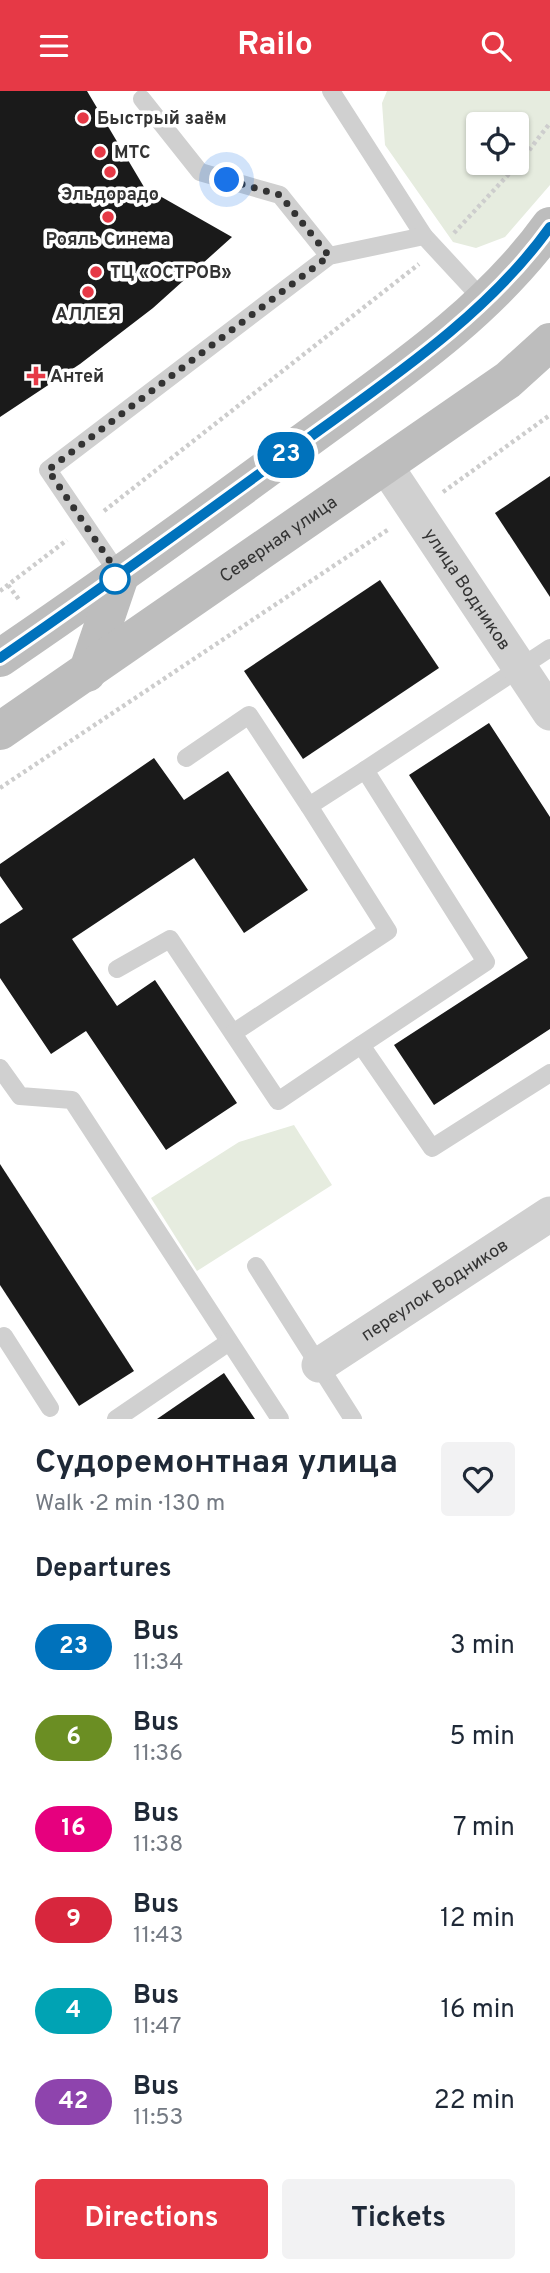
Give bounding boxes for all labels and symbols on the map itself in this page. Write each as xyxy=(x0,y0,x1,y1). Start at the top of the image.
place label: Быстрый заём xyxy=(97,108,227,131)
marker: Быстрый заём xyxy=(75,110,91,126)
place label: МТС xyxy=(114,142,151,165)
marker: МТС xyxy=(92,144,108,160)
your location xyxy=(209,162,244,197)
marker: Эльдорадо xyxy=(102,164,118,180)
place label: Эльдорадо xyxy=(61,184,159,207)
marker: Рояль Синема xyxy=(100,209,116,225)
place label: Рояль Синема xyxy=(45,229,171,252)
place label: ТЦ «ОСТРОВ» xyxy=(110,262,232,285)
marker: ТЦ «ОСТРОВ» xyxy=(88,264,104,280)
marker: АЛЛЕЯ xyxy=(80,284,96,300)
place label: АЛЛЕЯ xyxy=(55,304,121,327)
place label: Антей xyxy=(50,366,104,389)
marker: Антей xyxy=(28,368,44,384)
line badge: 23 xyxy=(254,432,318,478)
street label: Северная улица xyxy=(216,491,342,589)
street label: улица Водников xyxy=(417,524,515,655)
unlabelled marker xyxy=(100,564,130,594)
street label: переулок Водников xyxy=(357,1234,513,1347)

